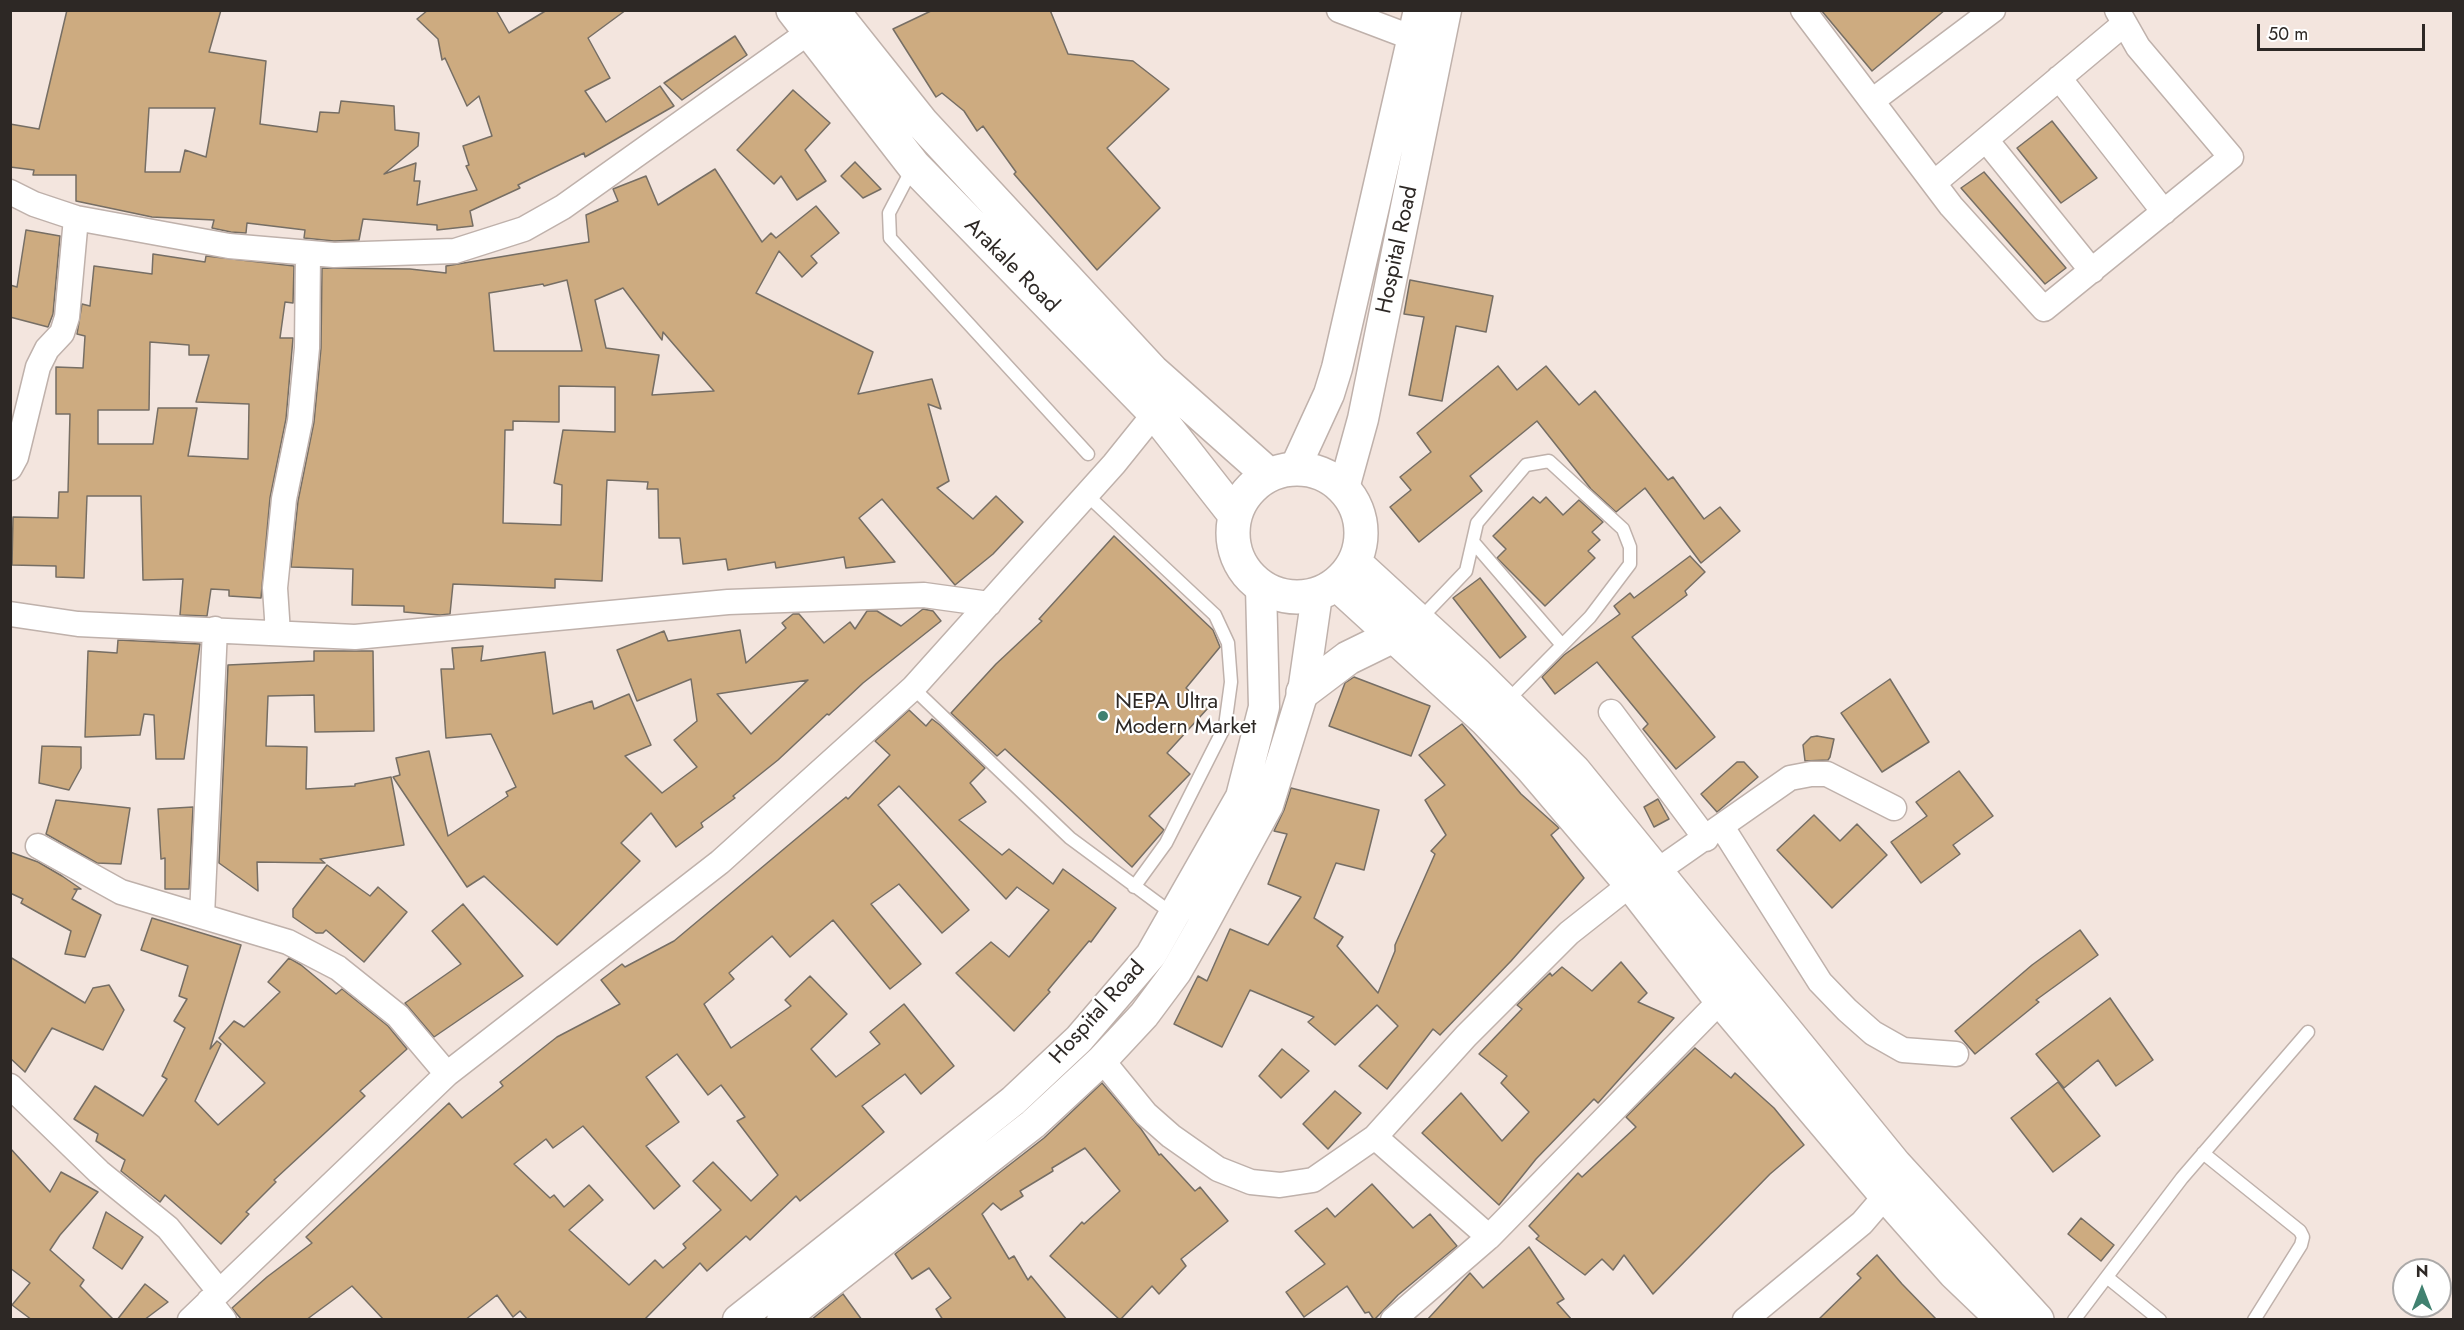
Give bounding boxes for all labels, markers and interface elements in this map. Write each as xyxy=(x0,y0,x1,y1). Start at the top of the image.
scale bar xyxy=(2260,12,2428,50)
text: 50 m xyxy=(2268,21,2308,47)
street label: Hospital Road xyxy=(1372,184,1424,316)
street label: Arakale Road xyxy=(958,213,1064,319)
place label: NEPA Ultra Modern Market xyxy=(1115,690,1256,742)
marker: NEPA Ultra Modern Market xyxy=(1096,709,1110,723)
street label: Hospital Road xyxy=(1045,956,1151,1070)
north arrow xyxy=(2392,1258,2452,1318)
text: N xyxy=(2416,1260,2428,1283)

